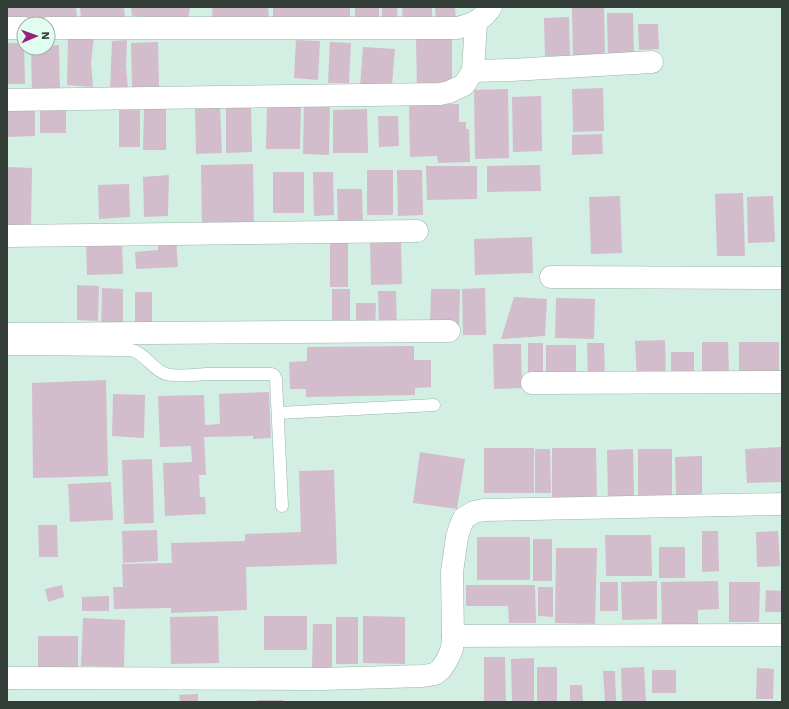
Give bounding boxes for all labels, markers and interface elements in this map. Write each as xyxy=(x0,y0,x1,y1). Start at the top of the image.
north arrow xyxy=(16,16,56,56)
text: N xyxy=(39,31,52,40)

